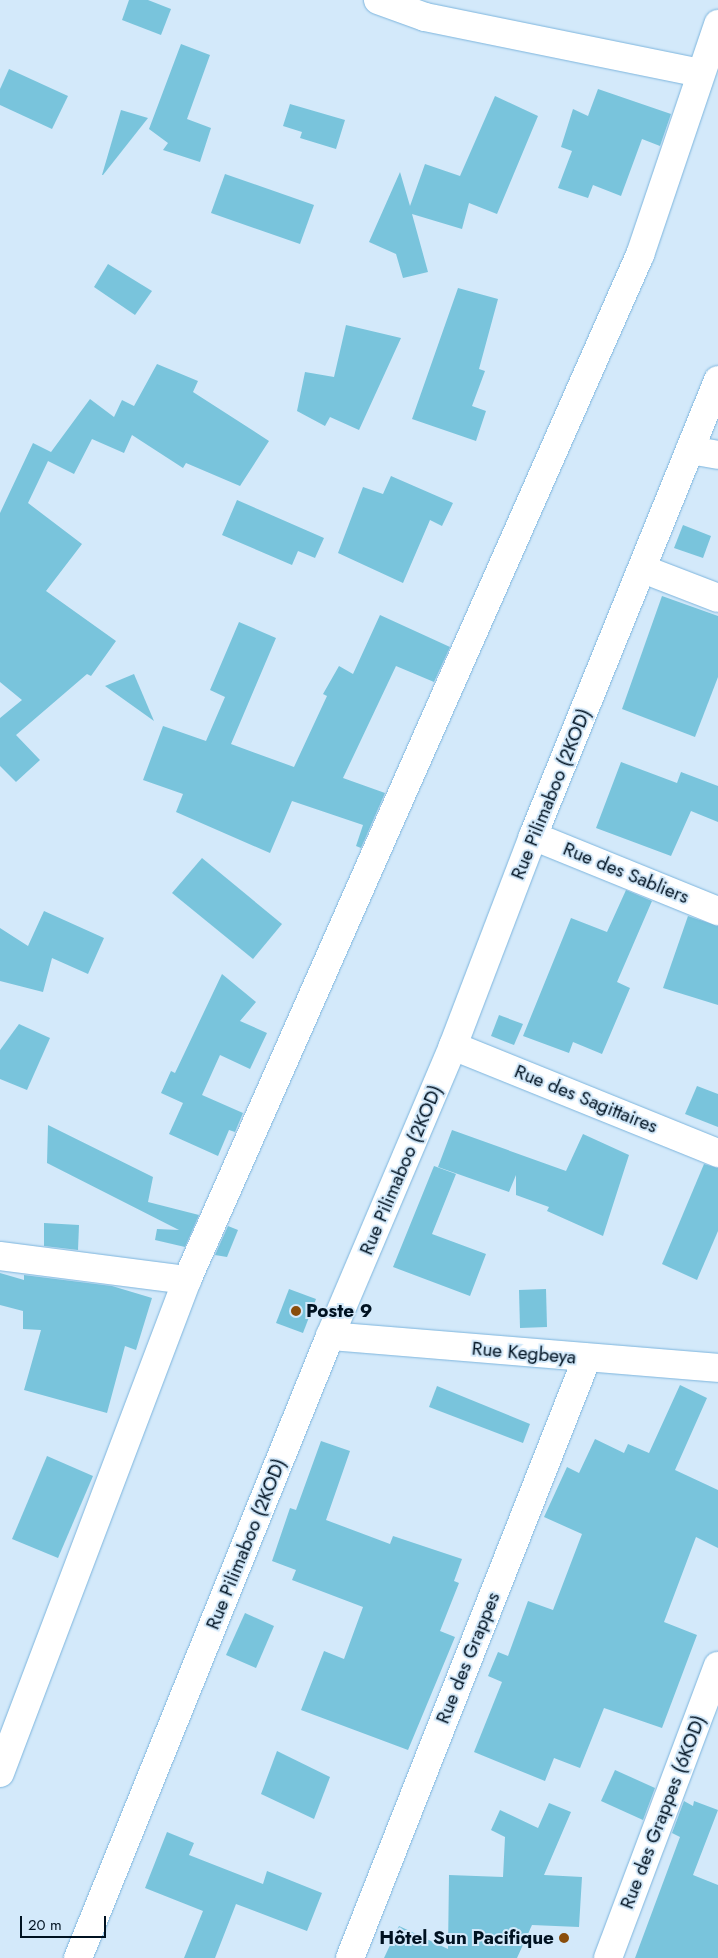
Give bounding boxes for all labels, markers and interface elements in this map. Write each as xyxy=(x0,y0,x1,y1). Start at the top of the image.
street label: Rue Pilimaboo (2KOD) xyxy=(506,705,596,883)
street label: Rue des Sabliers xyxy=(560,837,692,909)
street label: Rue des Sagittaires xyxy=(511,1060,661,1138)
street label: Rue Pilimaboo (2KOD) xyxy=(355,1082,447,1258)
place label: Poste 9 xyxy=(306,1300,372,1322)
marker: Poste 9 xyxy=(290,1305,302,1317)
street label: Rue Kegbeya xyxy=(471,1337,577,1369)
street label: Rue Pilimaboo (2KOD) xyxy=(201,1455,291,1633)
street label: Rue des Grappes xyxy=(431,1589,505,1727)
street label: Rue des Grappes (6KOD) xyxy=(616,1712,710,1912)
scale bar xyxy=(22,1906,109,1938)
text: 20 m xyxy=(28,1914,62,1936)
place label: Hôtel Sun Pacifique xyxy=(379,1927,554,1949)
marker: Hôtel Sun Pacifique xyxy=(558,1932,570,1944)

